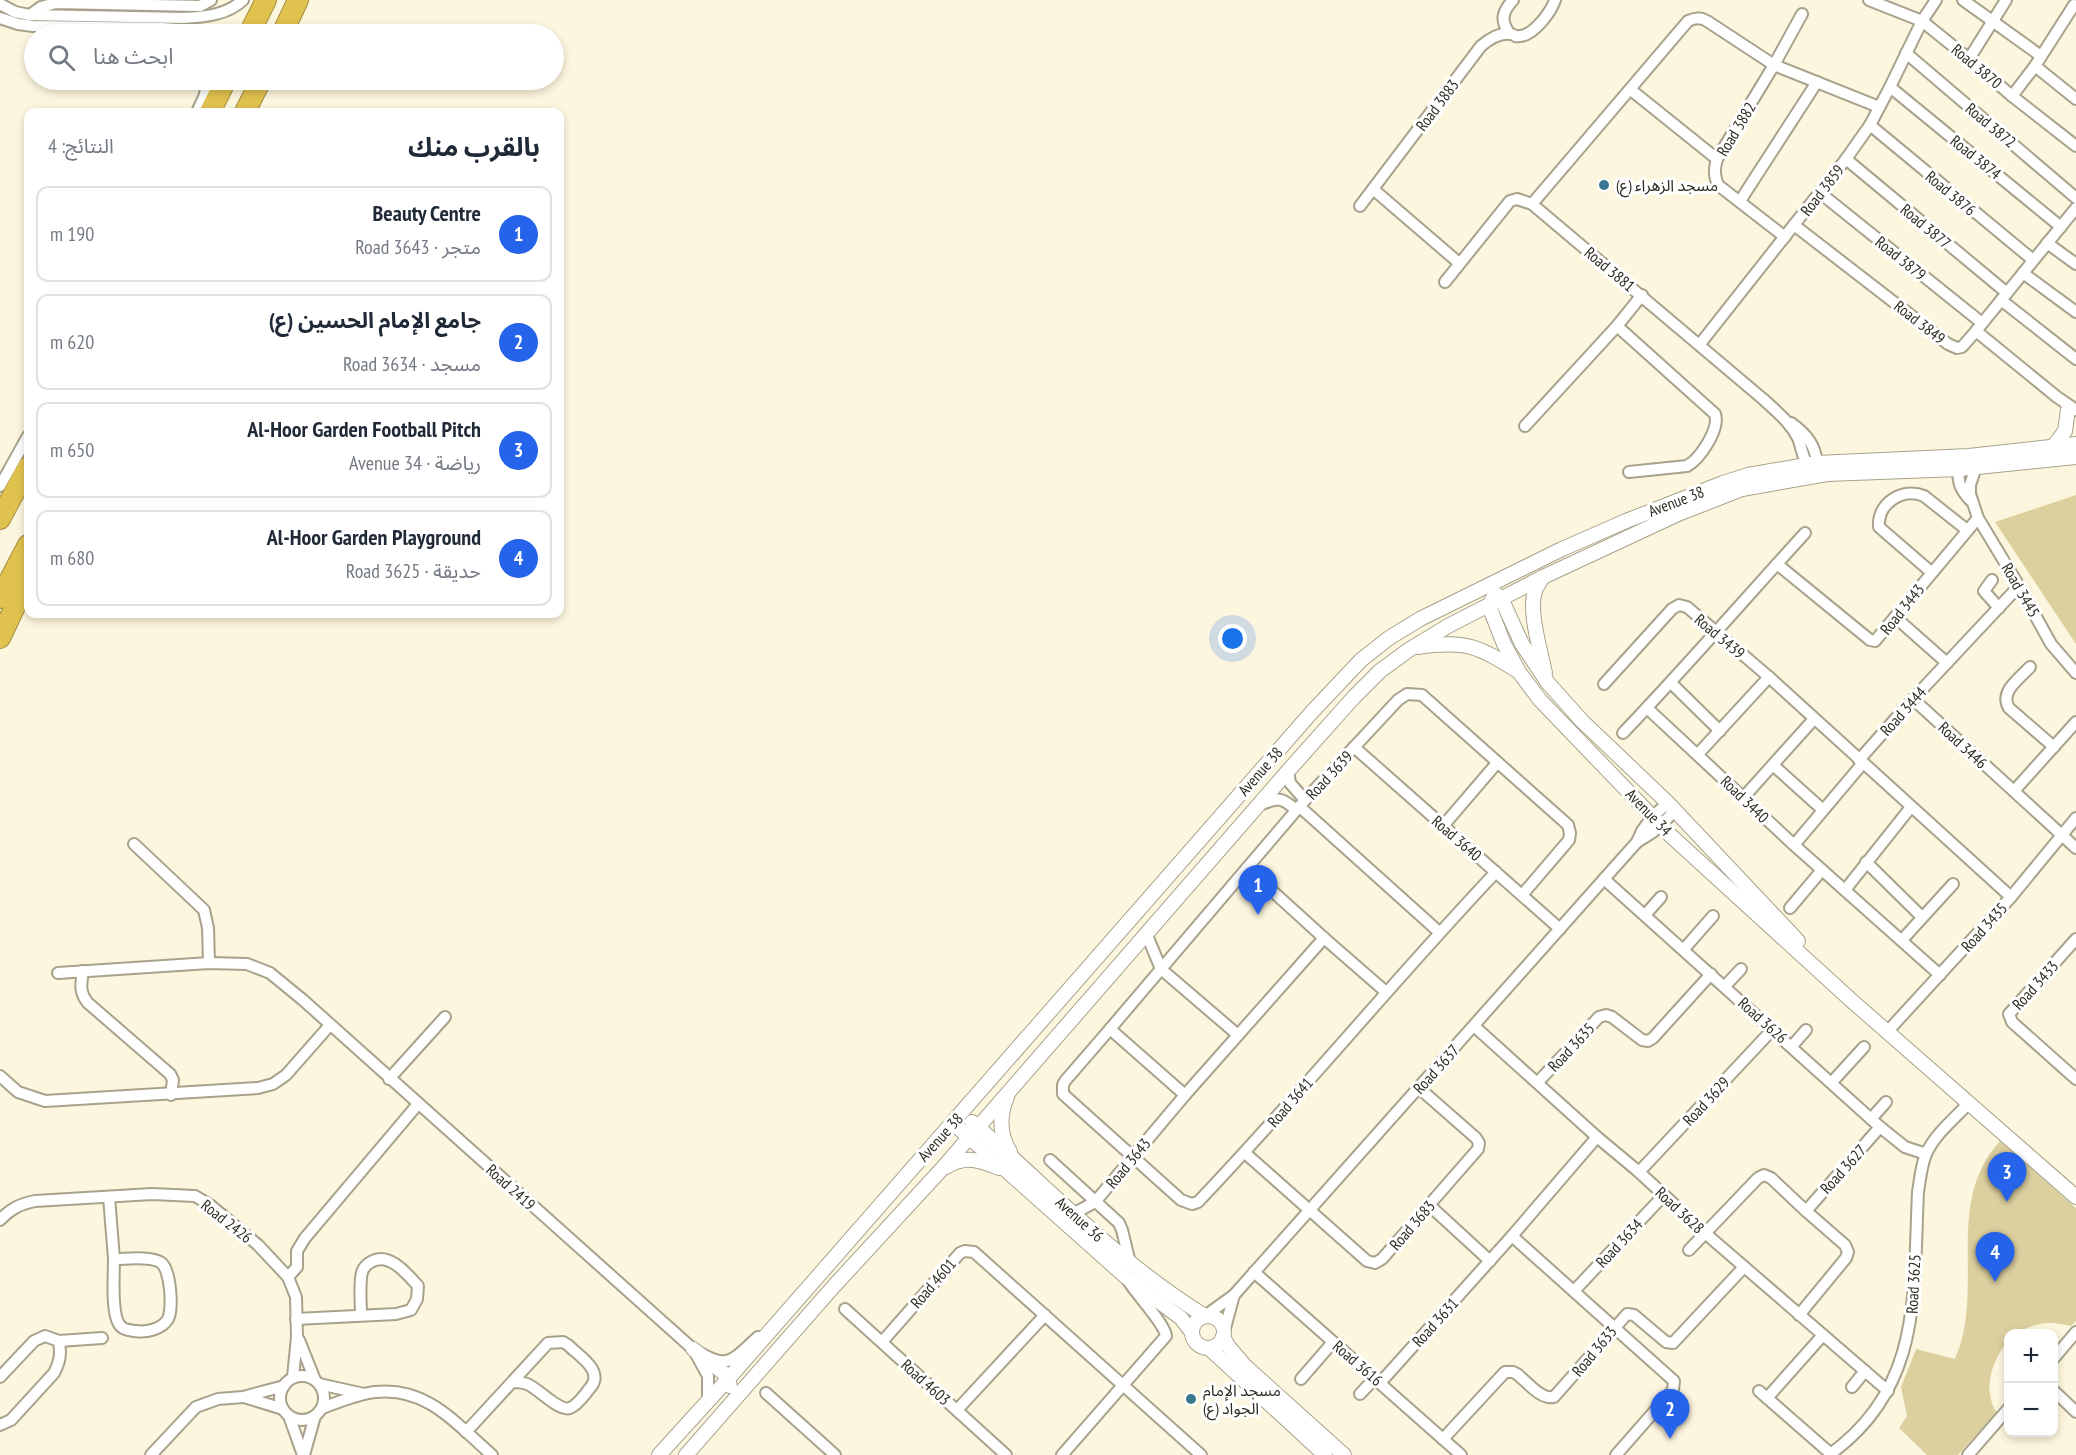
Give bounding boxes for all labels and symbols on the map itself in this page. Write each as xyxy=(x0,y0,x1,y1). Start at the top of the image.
street label: Road 3870 xyxy=(1948,39,2006,93)
street label: Road 3883 xyxy=(1411,75,1463,135)
street label: Road 3882 xyxy=(1712,98,1760,160)
street label: Road 3872 xyxy=(1962,98,2020,152)
street label: Road 3874 xyxy=(1947,131,2005,183)
street label: Road 3859 xyxy=(1796,160,1848,220)
street label: Road 3876 xyxy=(1922,166,1980,220)
place label: مسجد الزهراء (ع) xyxy=(1616,175,1718,198)
marker: مسجد الزهراء (ع) xyxy=(1597,178,1611,192)
street label: Road 3877 xyxy=(1897,199,1955,253)
street label: Road 3879 xyxy=(1872,232,1930,284)
street label: Road 3881 xyxy=(1581,242,1639,296)
street label: Road 3849 xyxy=(1890,296,1950,348)
street label: Avenue 38 xyxy=(1645,481,1707,521)
street label: Road 3445 xyxy=(1997,559,2045,621)
street label: Road 3443 xyxy=(1876,580,1928,638)
street label: Road 3439 xyxy=(1691,609,1749,663)
your location xyxy=(1218,624,1247,653)
street label: Road 3444 xyxy=(1876,682,1930,740)
street label: Road 3446 xyxy=(1934,717,1992,773)
street label: Avenue 38 xyxy=(1233,742,1287,800)
street label: Road 3639 xyxy=(1301,746,1357,804)
street label: Road 3440 xyxy=(1717,771,1773,827)
street label: Avenue 34 xyxy=(1622,784,1676,840)
street label: Road 3640 xyxy=(1428,811,1486,865)
pin: 1 xyxy=(1238,866,1278,915)
street label: Road 3435 xyxy=(1957,898,2011,956)
street label: Road 3433 xyxy=(2008,956,2062,1014)
street label: Road 3626 xyxy=(1734,993,1792,1047)
street label: Road 3635 xyxy=(1543,1018,1599,1076)
street label: Road 3637 xyxy=(1409,1040,1463,1098)
street label: Road 3629 xyxy=(1678,1072,1734,1130)
street label: Road 3641 xyxy=(1263,1073,1317,1131)
street label: Avenue 38 xyxy=(913,1109,967,1165)
street label: Road 3643 xyxy=(1101,1134,1155,1192)
street label: Road 3627 xyxy=(1816,1140,1870,1198)
pin: 3 xyxy=(1988,1152,2026,1202)
street label: Road 2419 xyxy=(482,1160,540,1214)
street label: Road 3628 xyxy=(1651,1182,1709,1238)
street label: Avenue 36 xyxy=(1052,1192,1108,1246)
street label: Road 2426 xyxy=(197,1195,257,1247)
street label: Road 3683 xyxy=(1385,1196,1439,1254)
street label: Road 3634 xyxy=(1591,1214,1647,1272)
pin: 4 xyxy=(1976,1232,2014,1282)
street label: Road 4601 xyxy=(906,1254,960,1312)
street label: Road 3625 xyxy=(1901,1254,1925,1314)
street label: Road 3631 xyxy=(1408,1293,1462,1351)
street label: Road 3633 xyxy=(1567,1322,1621,1380)
street label: Road 3616 xyxy=(1329,1336,1387,1390)
street label: Road 4603 xyxy=(897,1355,955,1409)
place label: مسجد الإمام الجواد (ع) xyxy=(1203,1380,1281,1421)
pin: 2 xyxy=(1650,1390,1690,1439)
marker: مسجد الإمام الجواد (ع) xyxy=(1184,1392,1198,1406)

